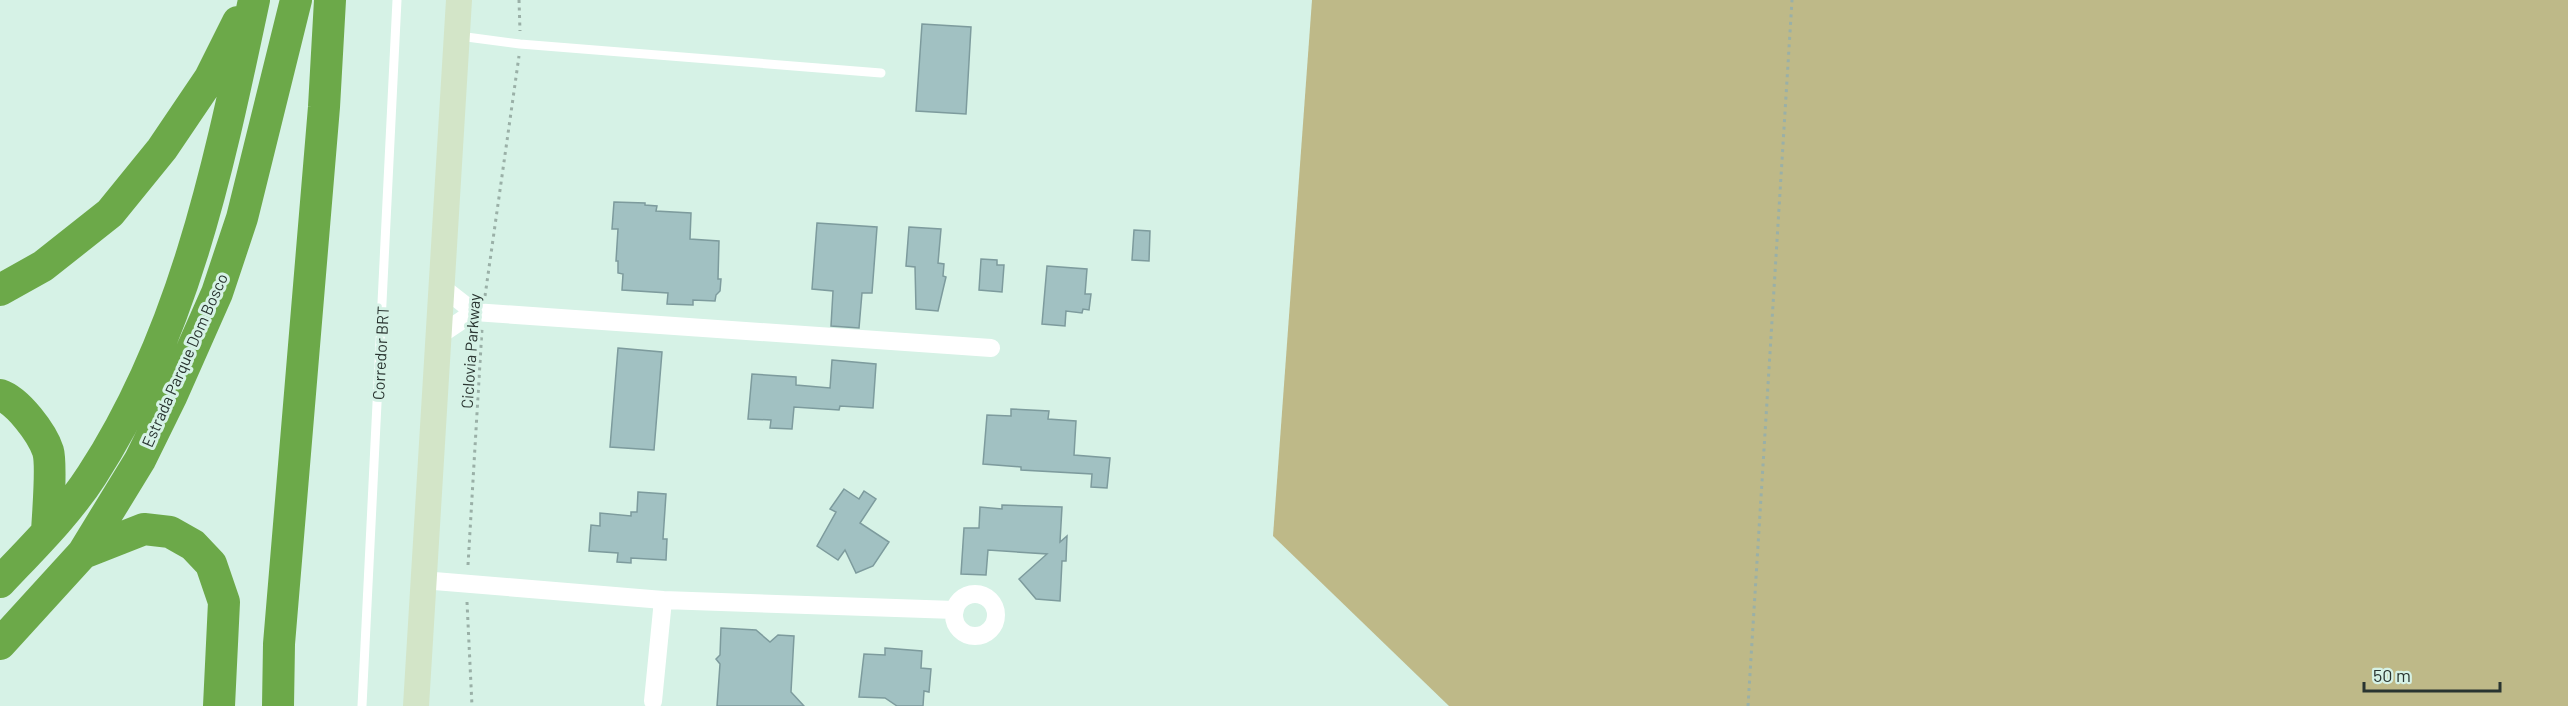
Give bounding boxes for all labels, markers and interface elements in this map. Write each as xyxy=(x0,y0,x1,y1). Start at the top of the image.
street label: Estrada Parque Dom Bosco xyxy=(137,270,231,450)
street label: Ciclovia Parkway xyxy=(456,292,484,409)
street label: Corredor BRT xyxy=(368,306,392,400)
scale bar xyxy=(2364,655,2500,693)
text: 50 m xyxy=(2373,664,2411,686)

